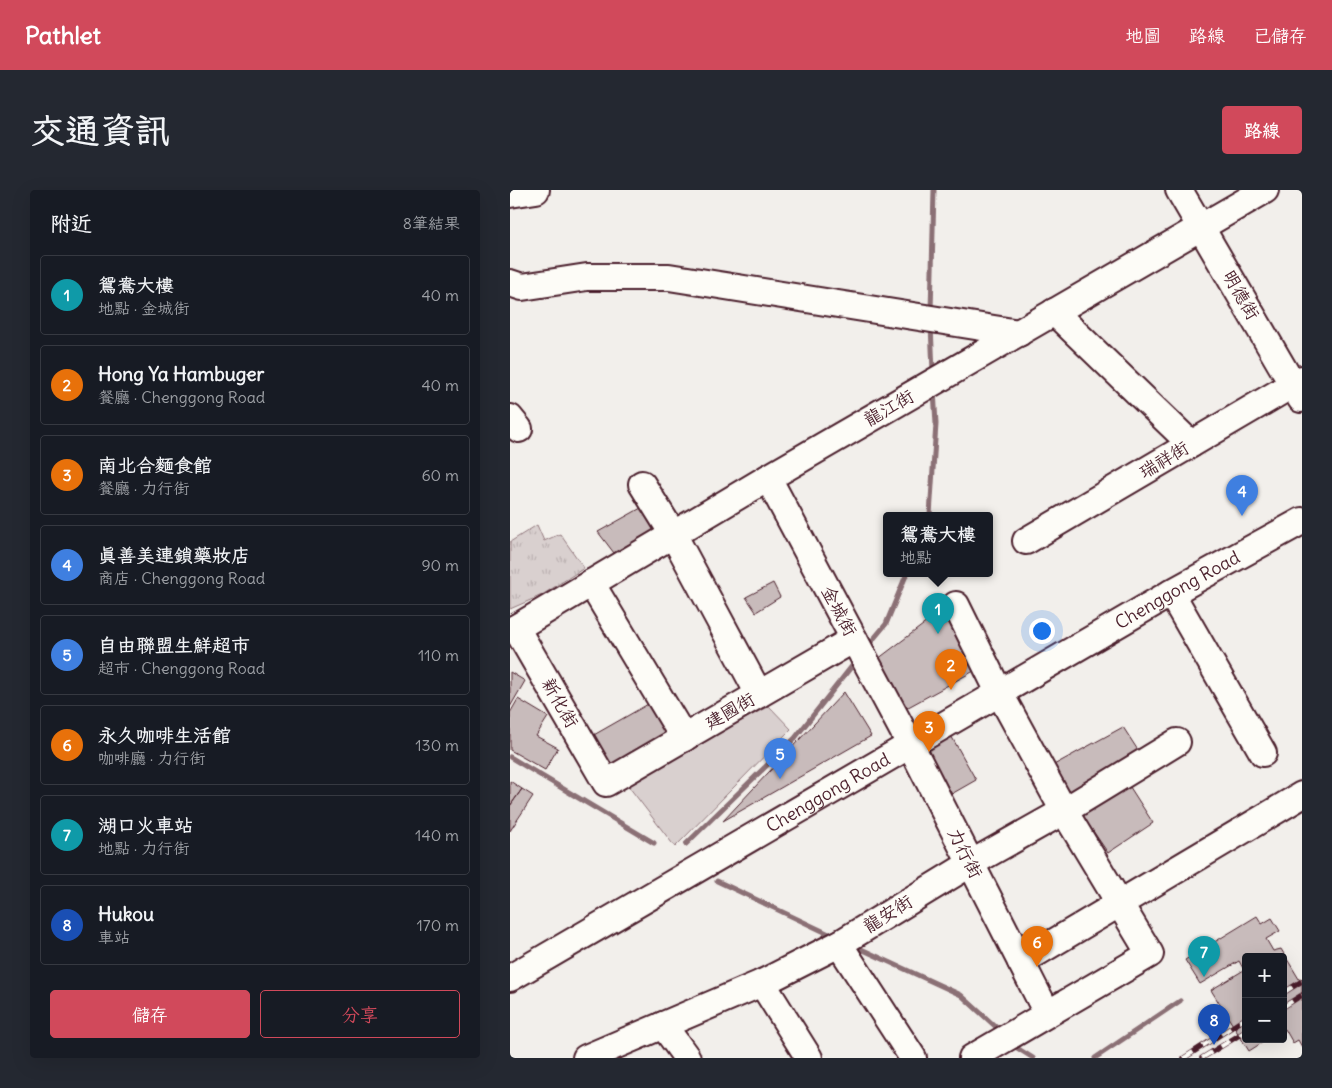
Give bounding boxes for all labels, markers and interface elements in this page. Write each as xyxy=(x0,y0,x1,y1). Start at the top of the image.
text: Pathlet xyxy=(25,20,101,50)
text: 地圖 xyxy=(1125,24,1161,47)
text: 路線 xyxy=(1189,24,1225,47)
text: 已儲存 xyxy=(1253,24,1307,47)
button: 路線 xyxy=(1222,106,1302,154)
text: 交通資訊 xyxy=(30,108,170,152)
text: 附近 xyxy=(50,210,92,237)
text: 8筆結果 xyxy=(403,213,460,233)
street label: 明德街 xyxy=(1218,266,1265,324)
text: 鴛鴦大樓 xyxy=(98,273,174,297)
text: 1 xyxy=(64,285,70,305)
text: 40 m xyxy=(421,285,459,305)
text: 地點 · 金城街 xyxy=(98,298,189,318)
text: Hong Ya Hambuger xyxy=(98,362,264,386)
text: 2 xyxy=(63,375,71,395)
text: 40 m xyxy=(421,375,459,395)
street label: 龍江街 xyxy=(860,384,918,431)
text: 餐廳 · Chenggong Road xyxy=(98,387,265,407)
street label: 瑞祥街 xyxy=(1135,436,1193,483)
text: 南北合麵食館 xyxy=(98,453,212,477)
text: 3 xyxy=(62,465,72,485)
text: 60 m xyxy=(421,465,459,485)
pin: 4 xyxy=(1226,475,1258,516)
text: 餐廳 · 力行街 xyxy=(98,478,189,498)
popup xyxy=(883,512,993,577)
text: 鴛鴦大樓 xyxy=(900,522,976,546)
text: 真善美連鎖藥妝店 xyxy=(98,543,250,567)
street label: Chenggong Road xyxy=(1111,545,1244,634)
text: 地點 xyxy=(900,547,932,567)
text: 4 xyxy=(62,555,72,575)
text: 90 m xyxy=(421,555,459,575)
text: 商店 · Chenggong Road xyxy=(98,568,265,588)
street label: 金城街 xyxy=(817,582,862,640)
pin: 1 xyxy=(922,593,954,634)
your location xyxy=(1029,618,1055,644)
text: 自由聯盟生鮮超市 xyxy=(98,633,250,657)
text: 5 xyxy=(62,645,72,665)
text: 110 m xyxy=(418,645,459,665)
pin: 2 xyxy=(935,649,967,690)
text: 超市 · Chenggong Road xyxy=(98,658,265,678)
street label: 新化街 xyxy=(537,674,584,732)
street label: 建國街 xyxy=(701,687,759,734)
pin: 3 xyxy=(913,711,945,752)
text: 永久咖啡生活館 xyxy=(98,723,231,747)
text: 6 xyxy=(62,735,72,755)
text: 130 m xyxy=(415,735,459,755)
pin: 5 xyxy=(764,738,796,779)
street label: Chenggong Road xyxy=(762,747,894,837)
text: 咖啡廳 · 力行街 xyxy=(98,748,205,768)
text: 湖口火車站 xyxy=(98,813,193,837)
street label: 力行街 xyxy=(943,823,988,882)
text: 7 xyxy=(63,825,71,845)
text: 140 m xyxy=(415,825,459,845)
text: 地點 · 力行街 xyxy=(98,838,189,858)
street label: 龍安街 xyxy=(859,890,917,938)
text: Hukou xyxy=(98,902,154,926)
text: 8 xyxy=(62,915,72,935)
text: 170 m xyxy=(416,915,459,935)
pin: 6 xyxy=(1021,926,1053,967)
text: 車站 xyxy=(98,927,130,947)
pin: 7 xyxy=(1188,936,1220,977)
map controls xyxy=(1242,953,1287,1043)
button: + xyxy=(1242,953,1287,998)
button: 儲存 xyxy=(50,990,250,1038)
button: 分享 xyxy=(260,990,460,1038)
button: − xyxy=(1242,998,1287,1043)
pin: 8 xyxy=(1198,1004,1230,1045)

